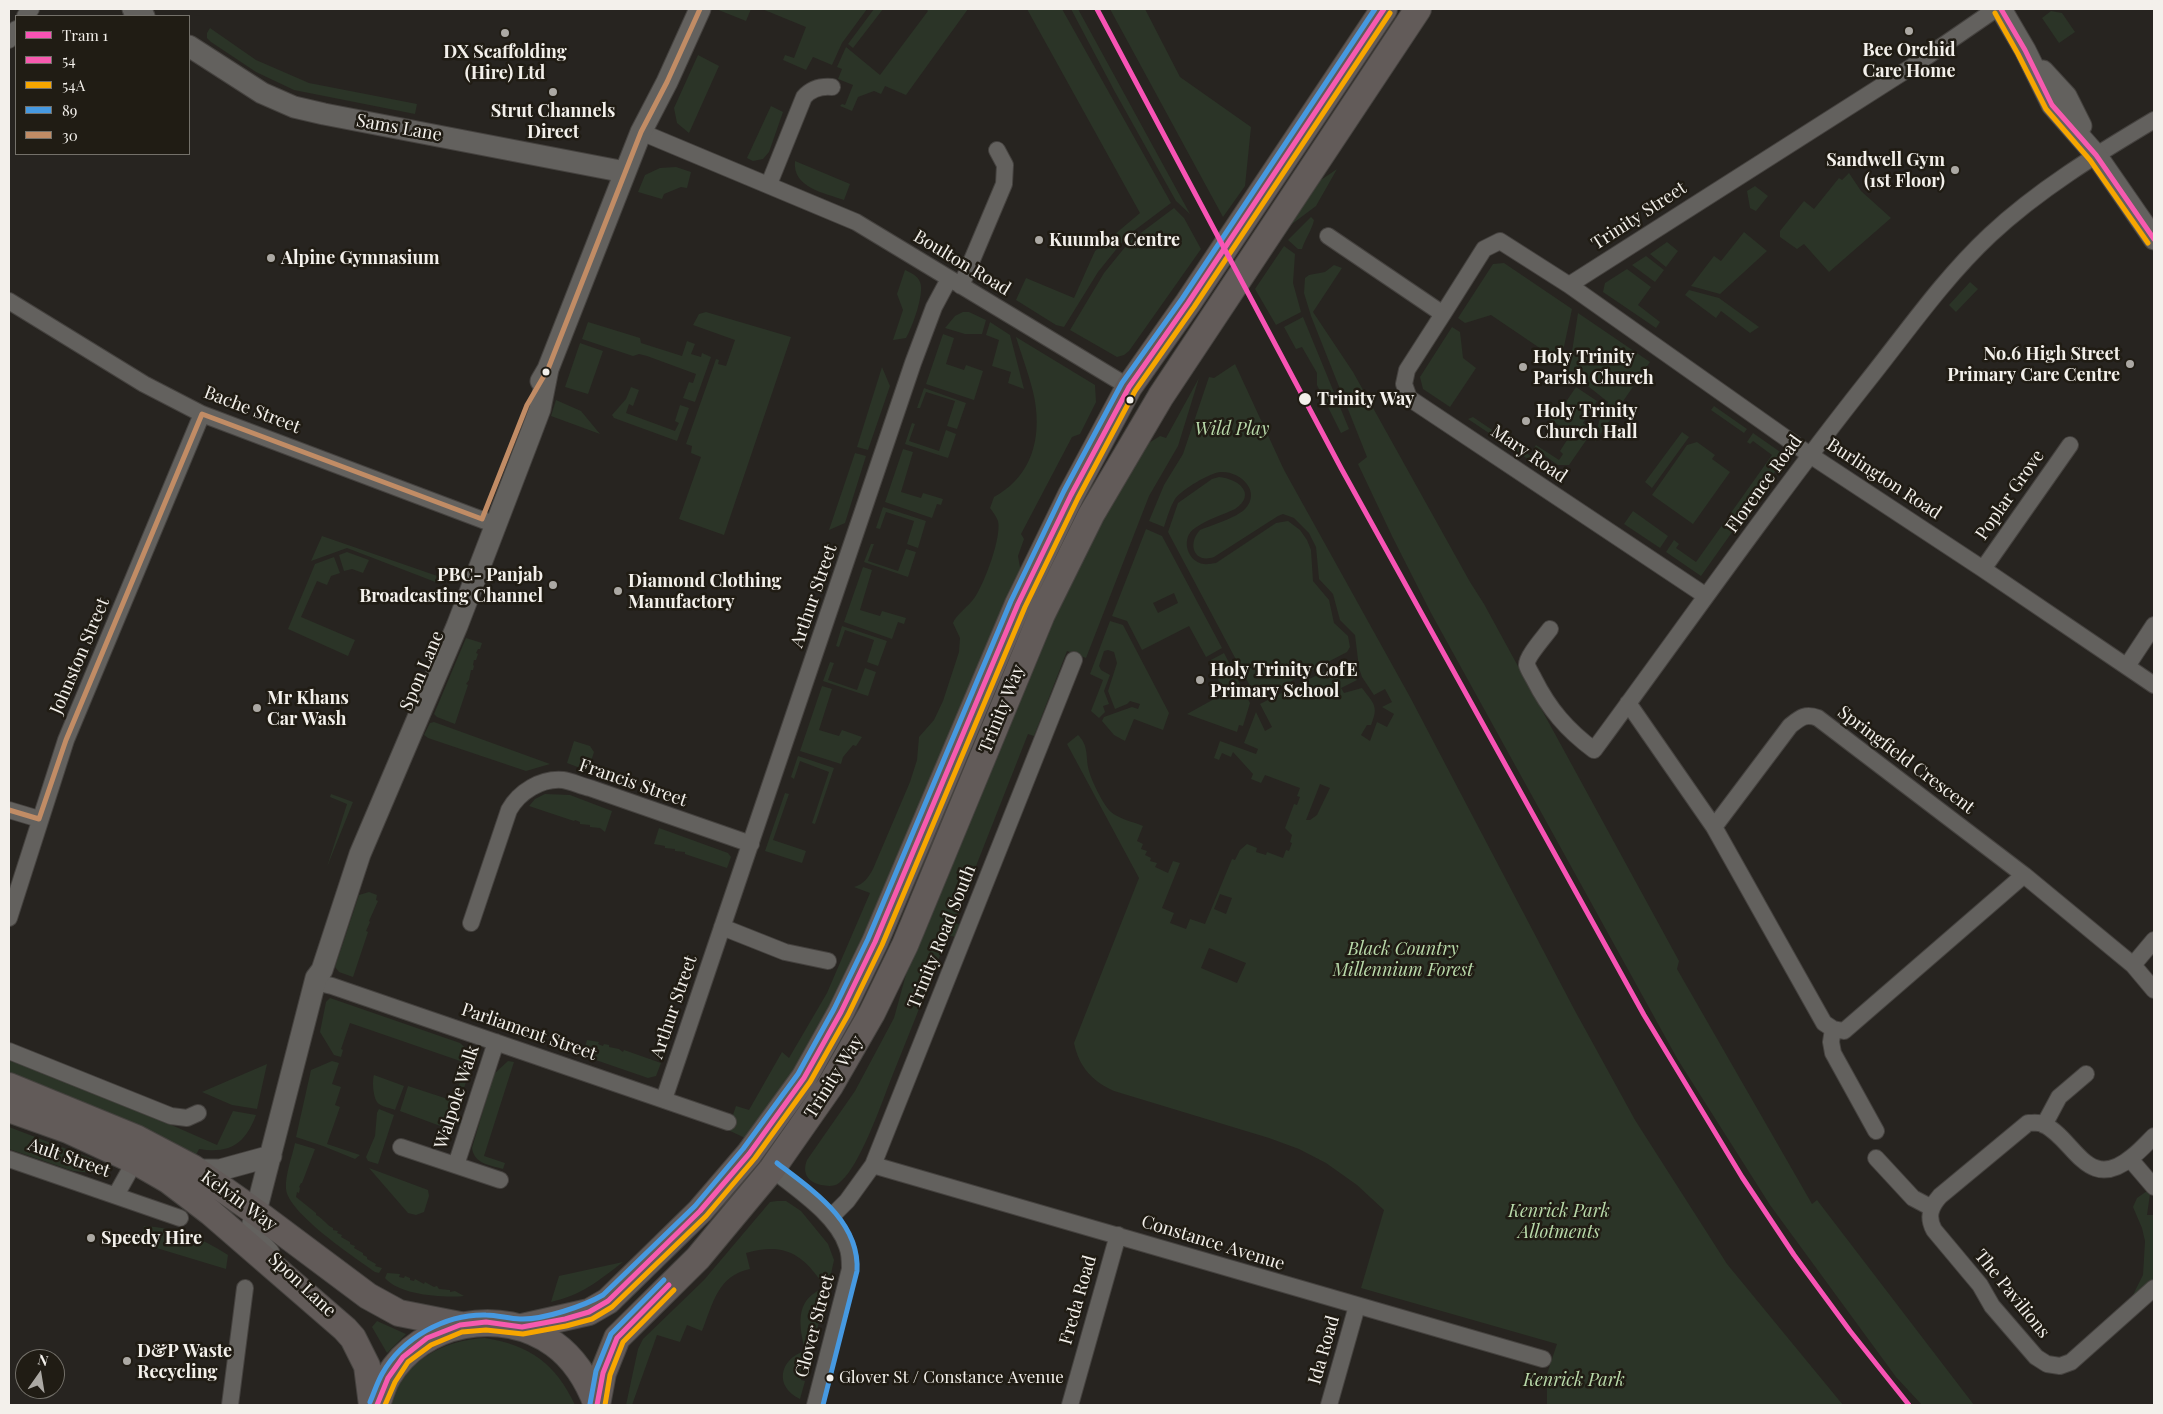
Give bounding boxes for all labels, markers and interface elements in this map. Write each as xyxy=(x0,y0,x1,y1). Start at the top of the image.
legend xyxy=(15,15,190,155)
text: Tram 1 xyxy=(62,25,108,45)
marker: Bee Orchid Care Home xyxy=(1903,25,1915,37)
marker: DX Scaffolding (Hire) Ltd xyxy=(499,27,511,39)
place label: Bee Orchid Care Home xyxy=(1862,39,1956,82)
place label: DX Scaffolding (Hire) Ltd xyxy=(443,41,567,84)
text: 54 xyxy=(62,50,76,70)
text: 54A xyxy=(62,75,85,95)
marker: Strut Channels Direct xyxy=(547,86,559,98)
text: 89 xyxy=(62,100,77,120)
place label: Strut Channels Direct xyxy=(491,100,615,142)
street label: Sams Lane xyxy=(354,110,444,146)
text: 30 xyxy=(62,125,78,145)
place label: Sandwell Gym (1st Floor) xyxy=(1826,149,1945,192)
marker: Sandwell Gym (1st Floor) xyxy=(1949,164,1961,176)
street label: Trinity Street xyxy=(1588,177,1690,255)
street label: Boulton Road xyxy=(910,226,1014,300)
place label: Kuumba Centre xyxy=(1049,229,1180,251)
marker: Kuumba Centre xyxy=(1033,234,1045,246)
place label: Alpine Gymnasium xyxy=(281,247,440,269)
marker: Alpine Gymnasium xyxy=(265,252,277,264)
place label: No.6 High Street Primary Care Centre xyxy=(1947,343,2120,386)
place label: Holy Trinity Parish Church xyxy=(1533,346,1654,388)
marker: No.6 High Street Primary Care Centre xyxy=(2124,358,2136,370)
marker: Holy Trinity Parish Church xyxy=(1517,361,1529,373)
unlabelled marker xyxy=(541,367,551,377)
street label: Bache Street xyxy=(201,382,303,438)
place label: Trinity Way xyxy=(1317,388,1414,410)
marker: Trinity Way xyxy=(1297,391,1313,407)
unlabelled marker xyxy=(1125,395,1135,405)
place label: Holy Trinity Church Hall xyxy=(1536,400,1638,442)
marker: Holy Trinity Church Hall xyxy=(1520,415,1532,427)
park label: Wild Play xyxy=(1195,418,1269,440)
street label: Mary Road xyxy=(1487,421,1571,487)
street label: Florence Road xyxy=(1721,431,1807,537)
street label: Burlington Road xyxy=(1823,434,1945,524)
street label: Poplar Grove xyxy=(1971,446,2049,544)
street label: Arthur Street xyxy=(786,542,842,650)
place label: PBC- Panjab Broadcasting Channel xyxy=(359,564,543,606)
place label: Diamond Clothing Manufactory xyxy=(628,570,782,612)
marker: PBC- Panjab Broadcasting Channel xyxy=(547,579,559,591)
marker: Diamond Clothing Manufactory xyxy=(612,585,624,597)
street label: Johnston Street xyxy=(46,595,114,717)
street label: Spon Lane xyxy=(396,628,448,714)
place label: Holy Trinity CofE Primary School xyxy=(1210,659,1358,702)
street label: Trinity Way xyxy=(974,662,1030,756)
marker: Holy Trinity CofE Primary School xyxy=(1194,674,1206,686)
place label: Mr Khans Car Wash xyxy=(267,687,349,730)
street label: Springfield Crescent xyxy=(1833,701,1979,819)
marker: Mr Khans Car Wash xyxy=(251,702,263,714)
street label: Francis Street xyxy=(576,754,690,812)
street label: Trinity Road South xyxy=(903,862,981,1012)
park label: Black Country Millennium Forest xyxy=(1333,938,1473,981)
street label: Arthur Street xyxy=(646,953,702,1061)
street label: Parliament Street xyxy=(459,999,599,1065)
street label: Trinity Way xyxy=(800,1032,868,1122)
street label: Walpole Walk xyxy=(430,1042,484,1152)
street label: Ault Street xyxy=(25,1134,113,1182)
street label: Kelvin Way xyxy=(197,1166,281,1236)
park label: Kenrick Park Allotments xyxy=(1508,1200,1610,1242)
street label: Constance Avenue xyxy=(1139,1211,1287,1275)
place label: Speedy Hire xyxy=(101,1227,202,1249)
marker: Speedy Hire xyxy=(85,1232,97,1244)
street label: The Pavilions xyxy=(1970,1245,2054,1343)
street label: Spon Lane xyxy=(264,1248,340,1322)
street label: Freda Road xyxy=(1055,1253,1101,1347)
street label: Glover Street xyxy=(791,1272,839,1380)
street label: Ida Road xyxy=(1304,1313,1344,1387)
place label: D&P Waste Recycling xyxy=(137,1340,232,1382)
north arrow xyxy=(15,1349,65,1399)
text: N xyxy=(36,1349,50,1370)
marker: D&P Waste Recycling xyxy=(121,1355,133,1367)
place label: Glover St / Constance Avenue xyxy=(839,1368,1064,1388)
park label: Kenrick Park xyxy=(1523,1369,1625,1391)
marker: Glover St / Constance Avenue xyxy=(825,1373,835,1383)

